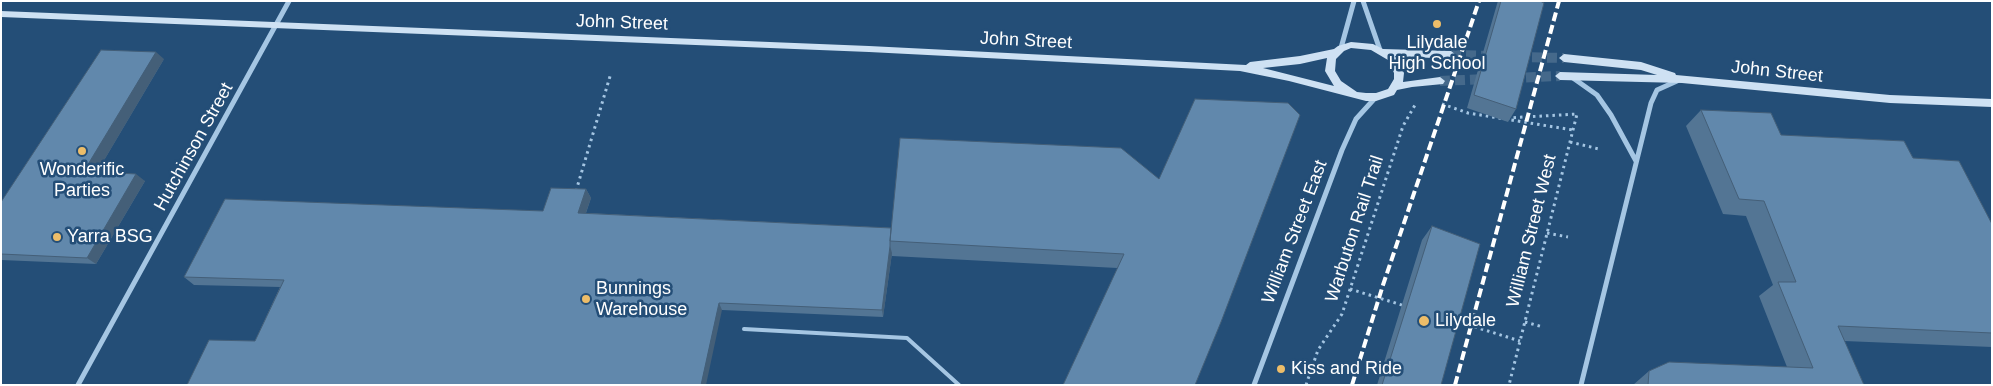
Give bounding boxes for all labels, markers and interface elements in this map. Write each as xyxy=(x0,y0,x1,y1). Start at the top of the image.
street label: John Street xyxy=(576,11,668,35)
marker: Lilydale High School xyxy=(1431,18,1443,30)
street label: John Street xyxy=(979,28,1073,54)
place label: Lilydale High School xyxy=(1388,32,1486,74)
street label: John Street xyxy=(1730,56,1824,88)
street label: Hutchinson Street xyxy=(150,79,238,215)
marker: Wonderific Parties xyxy=(76,145,88,157)
street label: William Street West xyxy=(1503,152,1561,310)
street label: Warbuton Rail Trail xyxy=(1321,153,1389,305)
street label: William Street East xyxy=(1258,157,1332,307)
place label: Wonderific Parties xyxy=(40,159,124,202)
place label: Yarra BSG xyxy=(67,226,153,248)
marker: Yarra BSG xyxy=(51,231,63,243)
place label: Bunnings Warehouse xyxy=(596,278,687,320)
marker: Bunnings Warehouse xyxy=(580,293,592,305)
place label: Lilydale xyxy=(1435,310,1496,332)
marker: Lilydale xyxy=(1417,314,1431,328)
place label: Kiss and Ride xyxy=(1291,358,1402,380)
marker: Kiss and Ride xyxy=(1275,363,1287,375)

